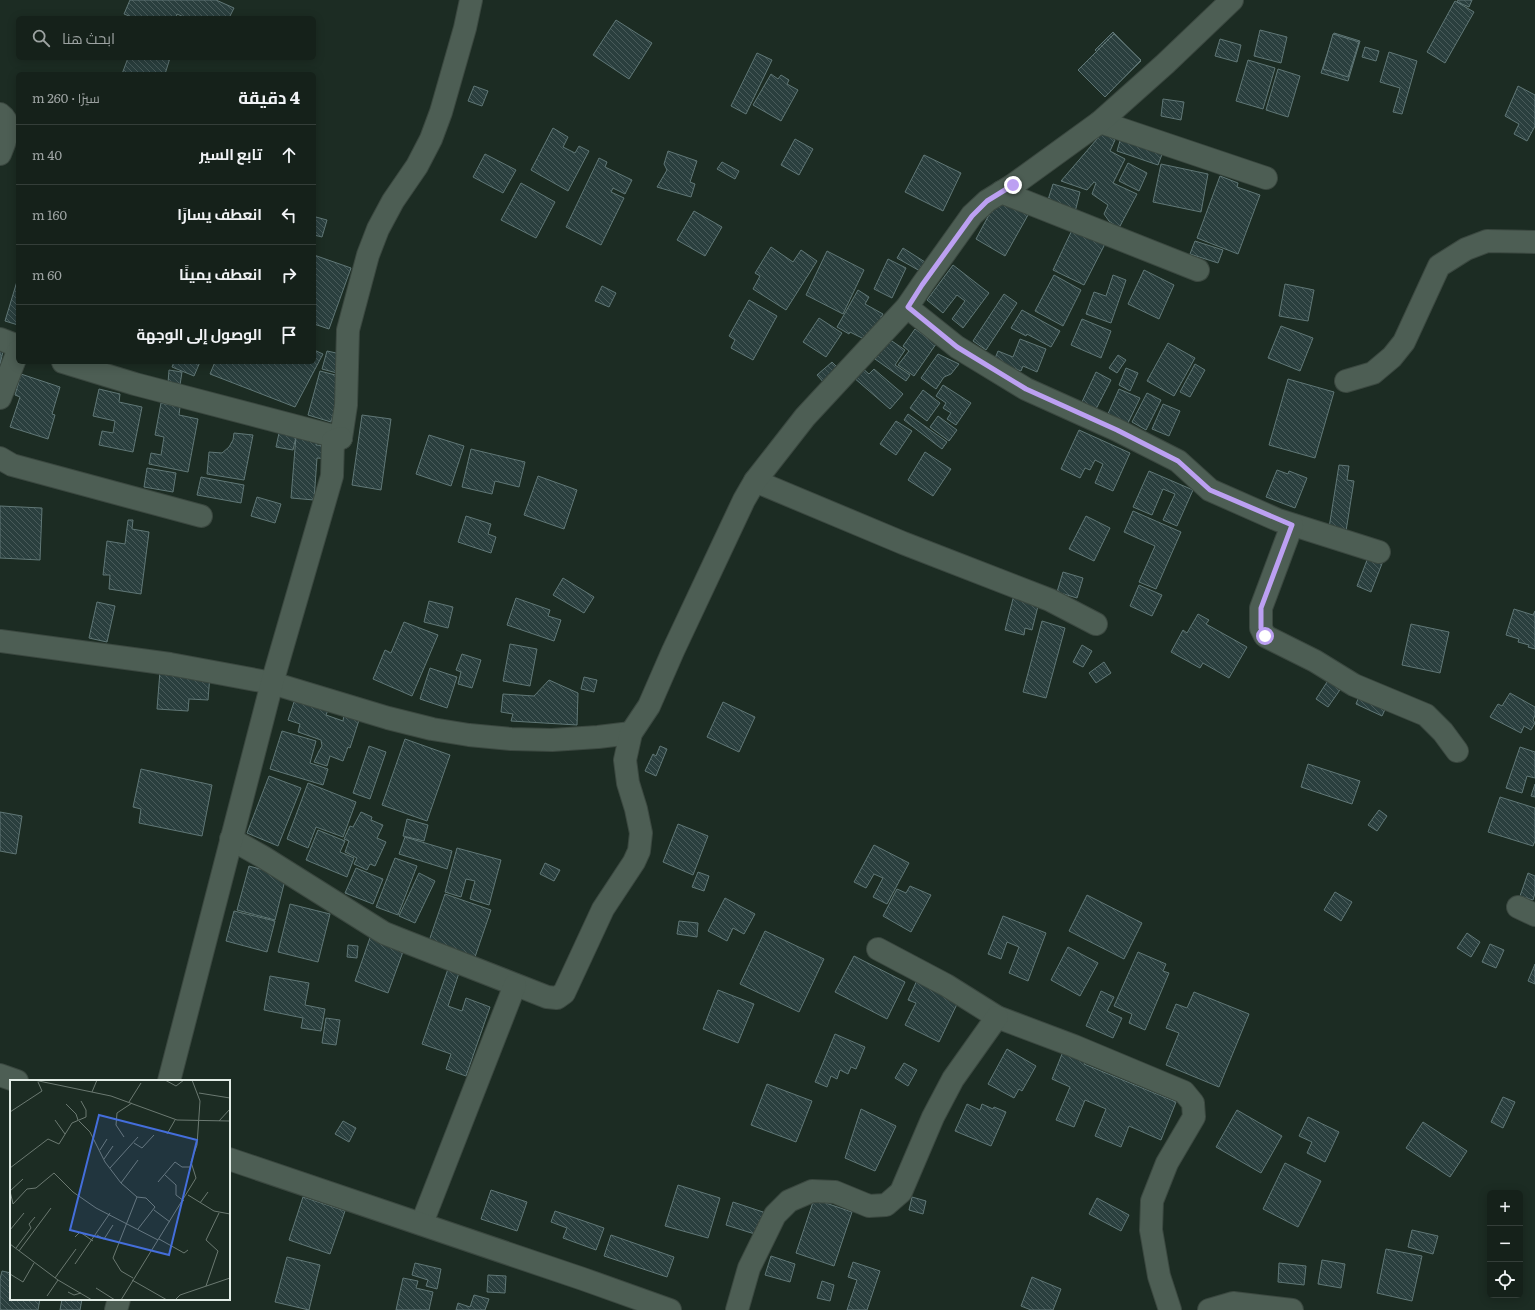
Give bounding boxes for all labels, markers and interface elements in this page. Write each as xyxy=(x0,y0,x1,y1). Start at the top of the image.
search box xyxy=(16,16,316,60)
text: ابحث هنا xyxy=(62,26,115,49)
icon: search xyxy=(30,27,52,49)
text: 4 دقيقة xyxy=(238,84,300,109)
text: سيرًا · 260 m xyxy=(32,88,100,107)
text: تابع السير xyxy=(199,142,262,165)
icon: ahead xyxy=(278,144,300,166)
text: 40 m xyxy=(32,145,62,164)
route end xyxy=(1004,176,1022,194)
text: انعطف يسارًا xyxy=(177,202,262,225)
icon: left xyxy=(278,204,300,226)
text: 160 m xyxy=(32,205,67,224)
text: انعطف يمينًا xyxy=(179,262,262,285)
icon: right xyxy=(278,264,300,286)
text: 60 m xyxy=(32,265,62,284)
text: الوصول إلى الوجهة xyxy=(136,322,262,345)
icon: arrive xyxy=(278,324,300,346)
route start xyxy=(1256,627,1274,645)
inset map xyxy=(10,1080,230,1300)
map controls xyxy=(1487,1190,1523,1298)
button: + xyxy=(1487,1190,1523,1226)
button: − xyxy=(1487,1226,1523,1262)
button: locate xyxy=(1487,1262,1523,1298)

